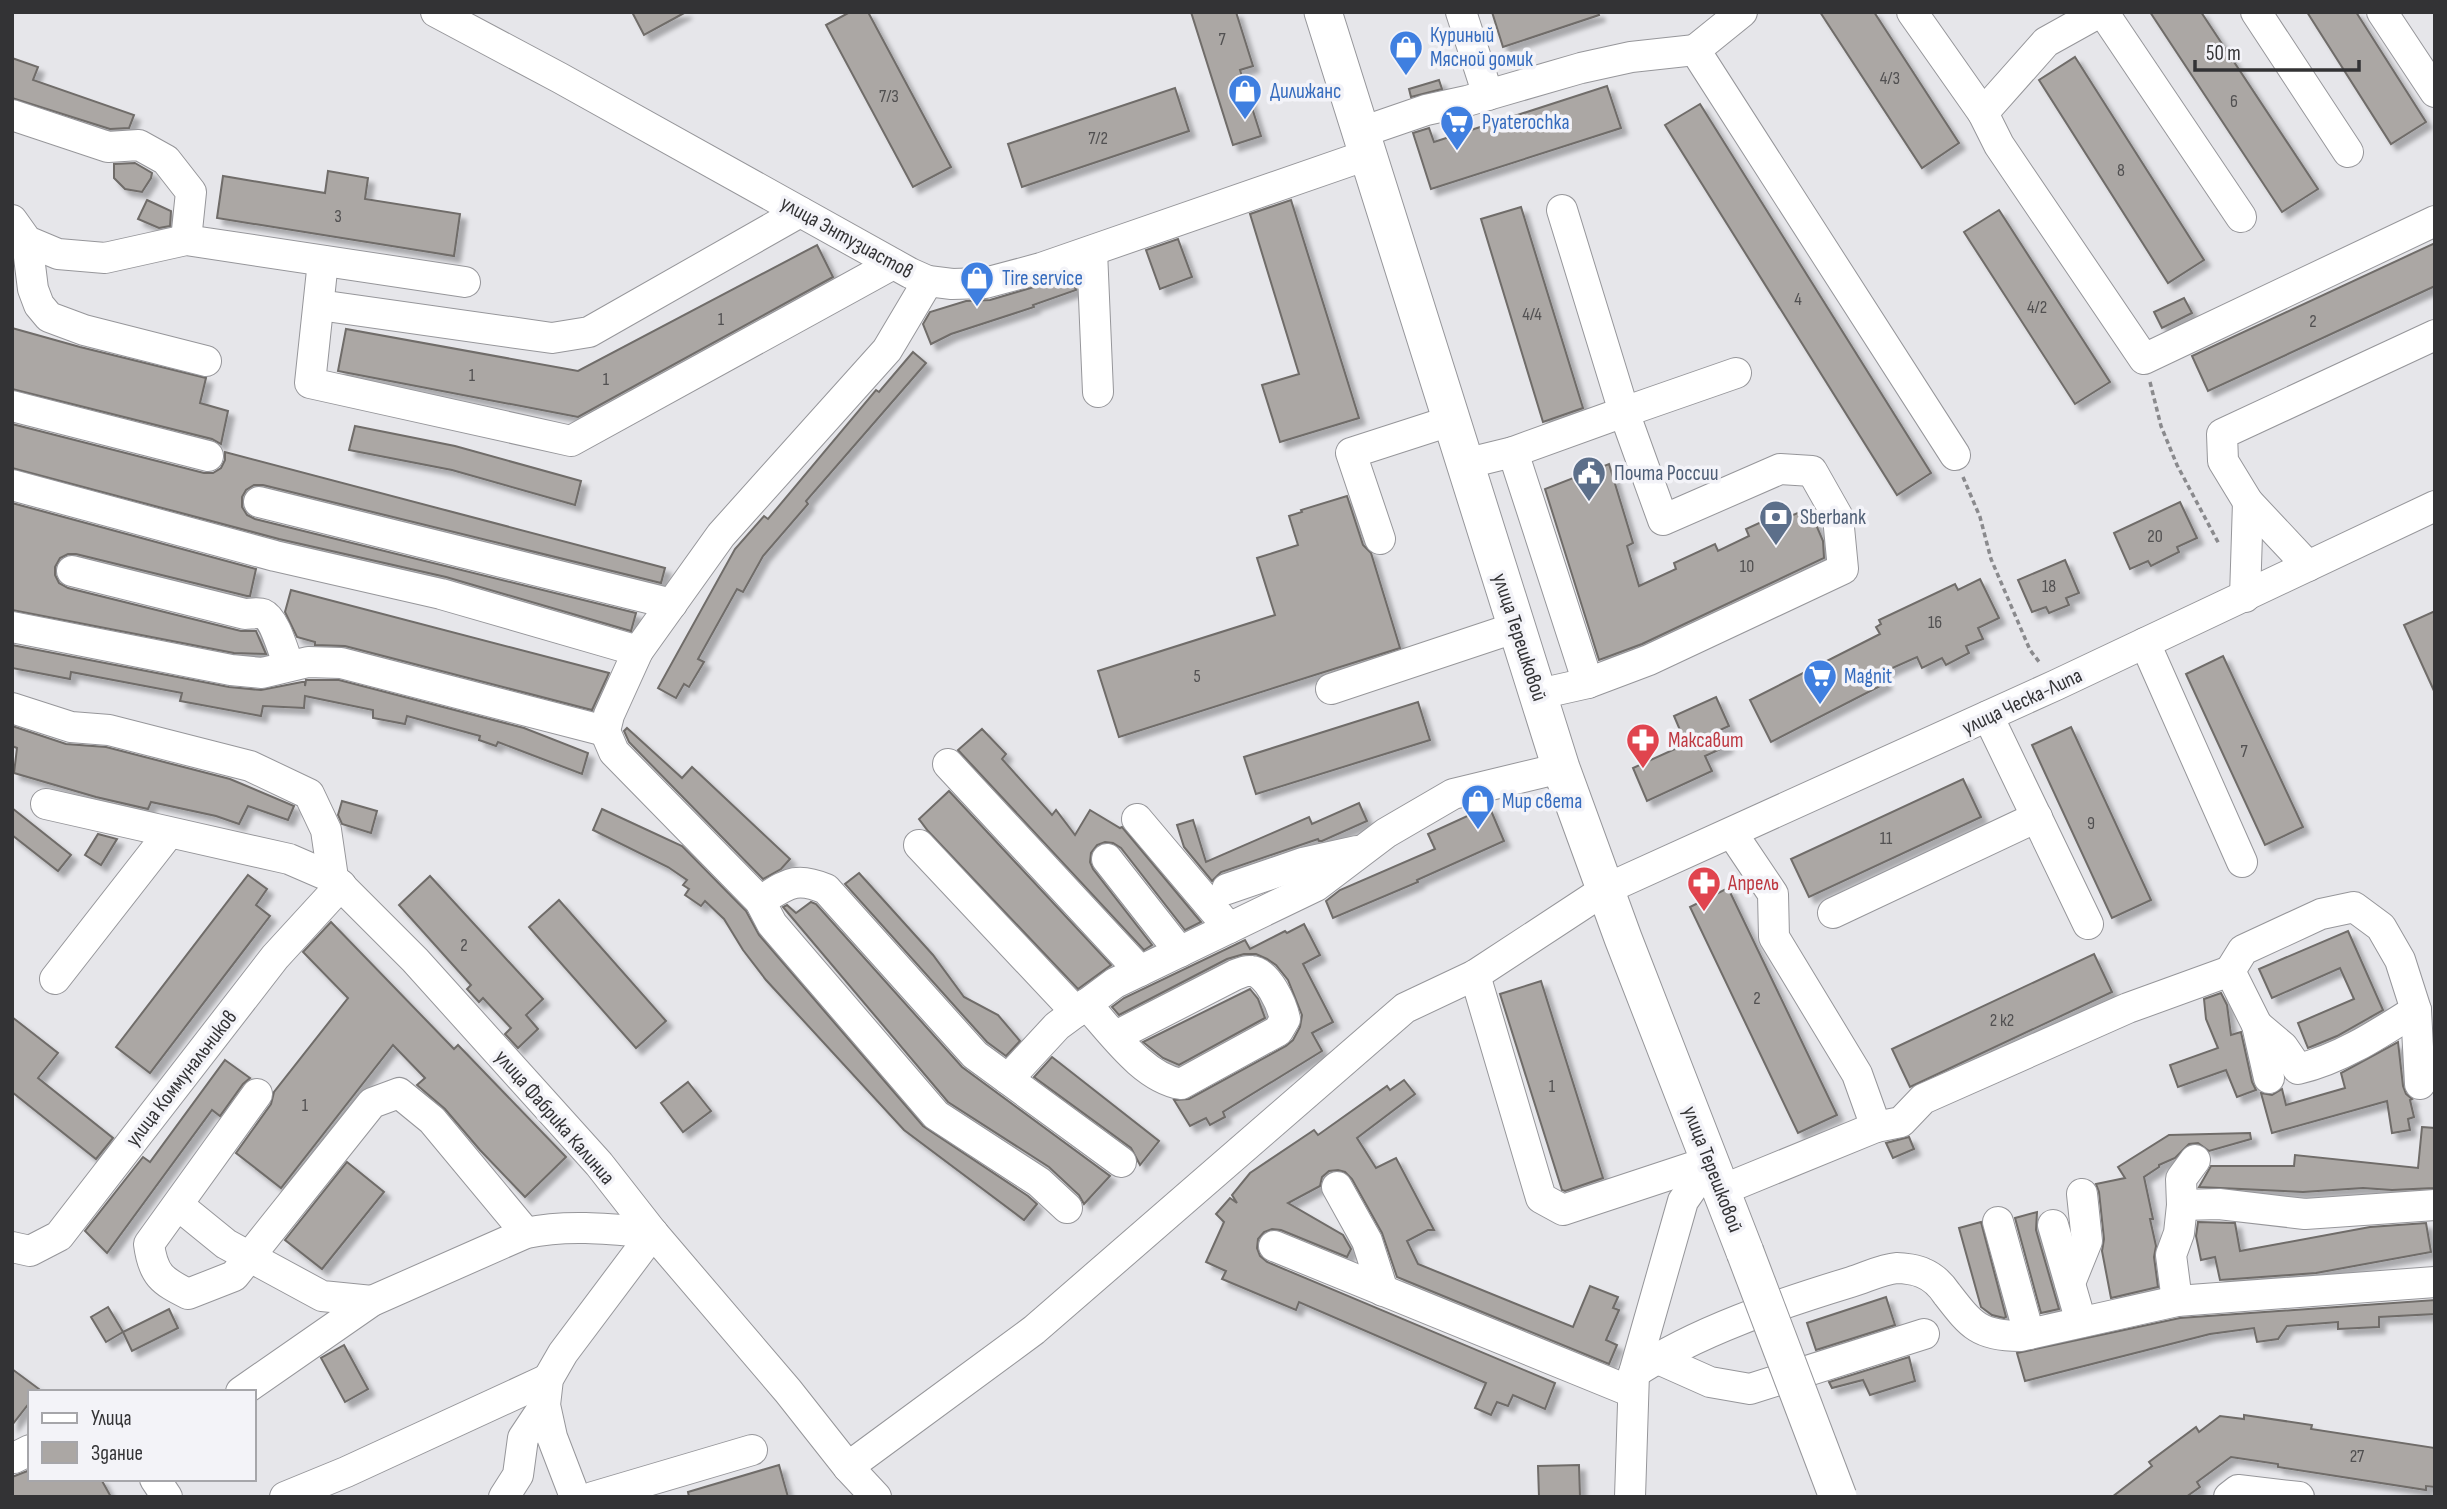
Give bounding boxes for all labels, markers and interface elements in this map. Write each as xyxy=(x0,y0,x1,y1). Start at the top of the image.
place label: Куриный Мясной домик xyxy=(1430,23,1533,72)
shop icon: Куриный Мясной домик xyxy=(1387,28,1425,77)
scale bar xyxy=(2195,28,2360,72)
house number: 7 xyxy=(1218,29,1226,50)
text: 50 m xyxy=(2206,41,2241,66)
house number: 4/3 xyxy=(1880,68,1900,89)
shop icon: Дилижанс xyxy=(1226,72,1264,121)
place label: Дилижанс xyxy=(1270,79,1341,104)
house number: 7/3 xyxy=(879,86,899,107)
house number: 6 xyxy=(2230,91,2238,112)
supermarket icon: Pyaterochka xyxy=(1438,103,1476,152)
place label: Pyaterochka xyxy=(1482,110,1570,135)
house number: 7/2 xyxy=(1088,128,1108,149)
house number: 8 xyxy=(2117,160,2125,181)
street label: улица Энтузиастов xyxy=(776,191,918,284)
house number: 3 xyxy=(334,206,342,227)
shop icon: Tire service xyxy=(958,259,996,308)
place label: Tire service xyxy=(1002,266,1083,291)
house number: 4 xyxy=(1794,289,1802,310)
house number: 4/2 xyxy=(2027,297,2047,318)
house number: 4/4 xyxy=(1522,304,1542,325)
house number: 1 xyxy=(718,309,725,330)
house number: 2 xyxy=(2309,311,2317,332)
house number: 1 xyxy=(469,365,476,386)
house number: 1 xyxy=(603,369,610,390)
public building icon: Почта России xyxy=(1570,454,1608,503)
place label: Почта России xyxy=(1614,461,1719,486)
bank icon: Sberbank xyxy=(1757,498,1795,547)
place label: Sberbank xyxy=(1800,505,1866,530)
house number: 20 xyxy=(2147,526,2163,547)
house number: 10 xyxy=(1740,556,1754,577)
street label: улица Терешковой xyxy=(1487,570,1552,704)
house number: 18 xyxy=(2042,576,2056,597)
house number: 16 xyxy=(1928,612,1942,633)
supermarket icon: Magnit xyxy=(1801,657,1839,706)
street label: улица Ческа-Липа xyxy=(1958,663,2086,740)
place label: Magnit xyxy=(1844,664,1892,689)
house number: 5 xyxy=(1193,666,1201,687)
pharmacy icon: Максавит xyxy=(1624,721,1662,770)
place label: Максавит xyxy=(1668,728,1743,753)
house number: 7 xyxy=(2240,741,2248,762)
shop icon: Мир света xyxy=(1459,782,1497,831)
place label: Мир света xyxy=(1502,789,1582,814)
house number: 9 xyxy=(2087,813,2095,834)
house number: 11 xyxy=(1880,828,1893,849)
pharmacy icon: Апрель xyxy=(1685,864,1723,913)
place label: Апрель xyxy=(1727,871,1779,896)
house number: 2 xyxy=(460,935,468,956)
house number: 2 xyxy=(1753,988,1761,1009)
street label: улица Коммунальников xyxy=(120,1005,242,1151)
house number: 2 к2 xyxy=(1990,1010,2014,1031)
street label: улица Фабрика Калиниа xyxy=(489,1045,620,1190)
house number: 1 xyxy=(1549,1076,1556,1097)
house number: 1 xyxy=(302,1095,309,1116)
street label: улица Терешковой xyxy=(1677,1103,1748,1236)
legend xyxy=(28,1390,256,1481)
text: Улица xyxy=(91,1406,132,1431)
text: Здание xyxy=(91,1441,143,1466)
house number: 27 xyxy=(2350,1446,2365,1467)

